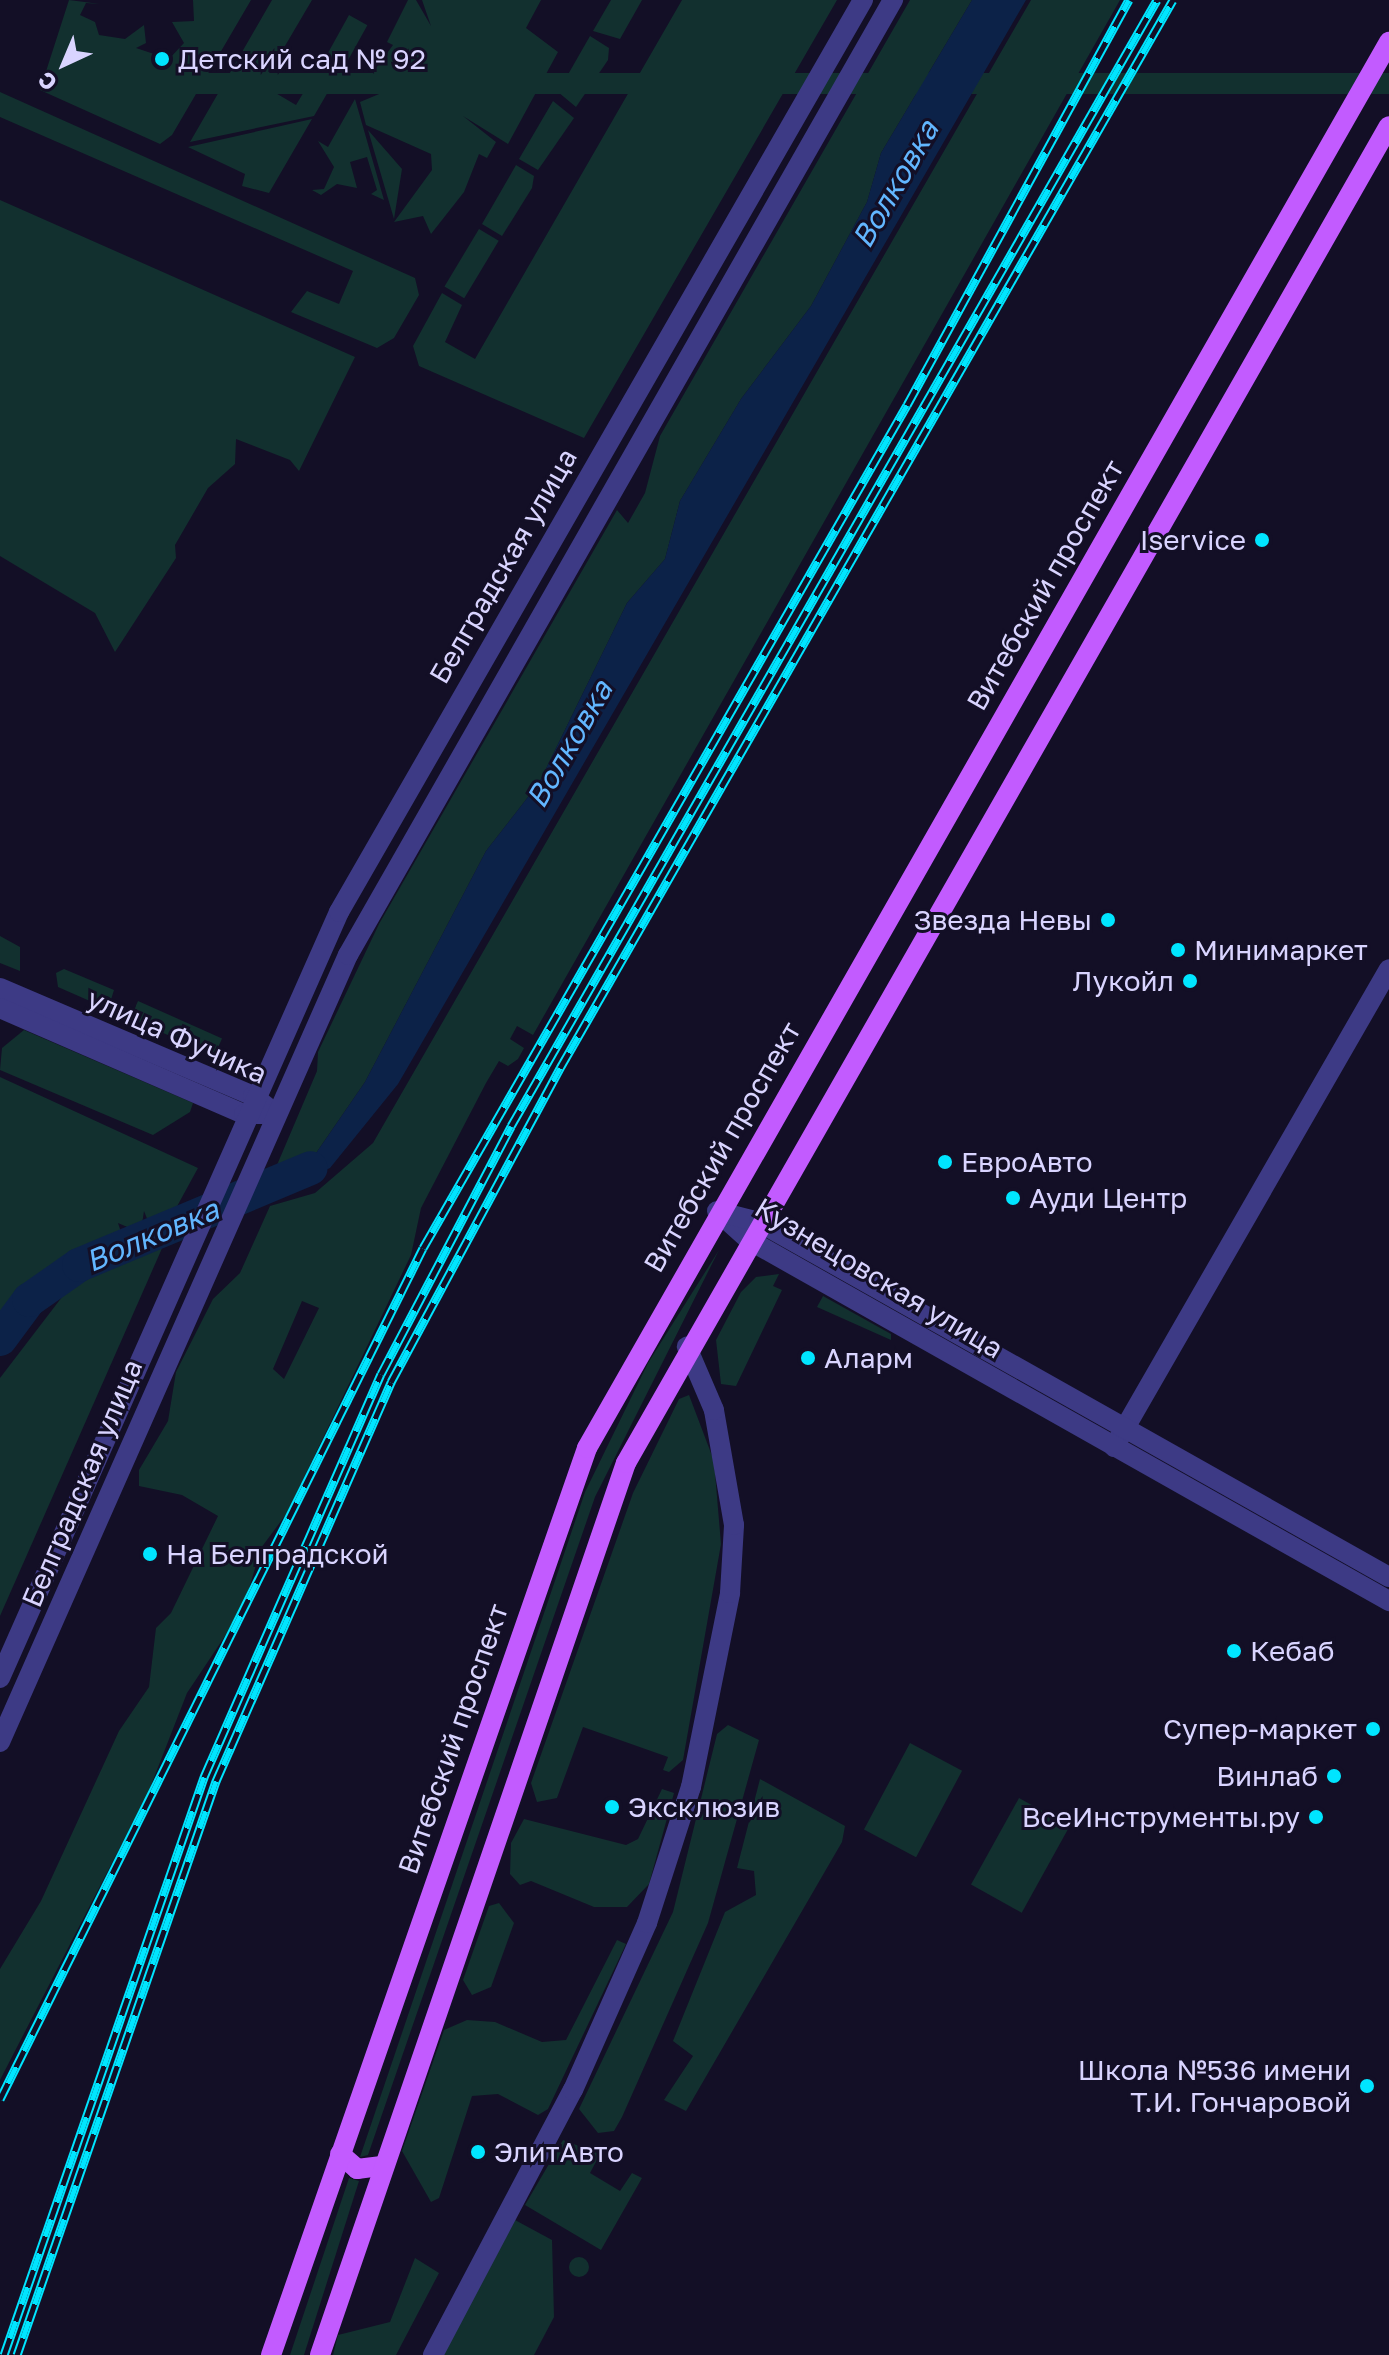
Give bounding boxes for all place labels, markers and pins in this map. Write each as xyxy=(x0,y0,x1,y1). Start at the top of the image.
place label: Детский сад № 92 xyxy=(178,42,426,76)
marker: Детский сад № 92 xyxy=(153,50,171,68)
place label: Iservice xyxy=(1140,523,1246,557)
marker: Iservice xyxy=(1253,531,1271,549)
place label: Звезда Невы xyxy=(914,903,1092,937)
marker: Звезда Невы xyxy=(1099,911,1117,929)
place label: Минимаркет xyxy=(1194,933,1368,967)
marker: Минимаркет xyxy=(1169,941,1187,959)
place label: Лукойл xyxy=(1073,964,1174,998)
marker: Лукойл xyxy=(1181,972,1199,990)
place label: ЕвроАвто xyxy=(961,1145,1092,1179)
marker: ЕвроАвто xyxy=(936,1153,954,1171)
place label: Ауди Центр xyxy=(1029,1181,1187,1215)
marker: Ауди Центр xyxy=(1004,1189,1022,1207)
place label: Аларм xyxy=(824,1341,913,1375)
marker: Аларм xyxy=(799,1349,817,1367)
place label: На Белградской xyxy=(166,1537,389,1571)
marker: На Белградской xyxy=(141,1545,159,1563)
place label: Кебаб xyxy=(1250,1634,1334,1668)
marker: Кебаб xyxy=(1225,1642,1243,1660)
place label: Супер-маркет xyxy=(1163,1712,1357,1746)
marker: Супер-маркет xyxy=(1364,1720,1382,1738)
place label: Винлаб xyxy=(1216,1759,1318,1793)
marker: Винлаб xyxy=(1325,1767,1343,1785)
place label: Эксклюзив xyxy=(628,1790,780,1824)
marker: Эксклюзив xyxy=(603,1798,621,1816)
place label: ВсеИнструменты.ру xyxy=(1022,1800,1300,1834)
marker: ВсеИнструменты.ру xyxy=(1307,1808,1325,1826)
place label: Школа №536 имени Т.И. Гончаровой xyxy=(1078,2053,1351,2119)
marker: Школа №536 имени Т.И. Гончаровой xyxy=(1358,2077,1376,2095)
place label: ЭлитАвто xyxy=(494,2135,624,2169)
marker: ЭлитАвто xyxy=(469,2143,487,2161)

